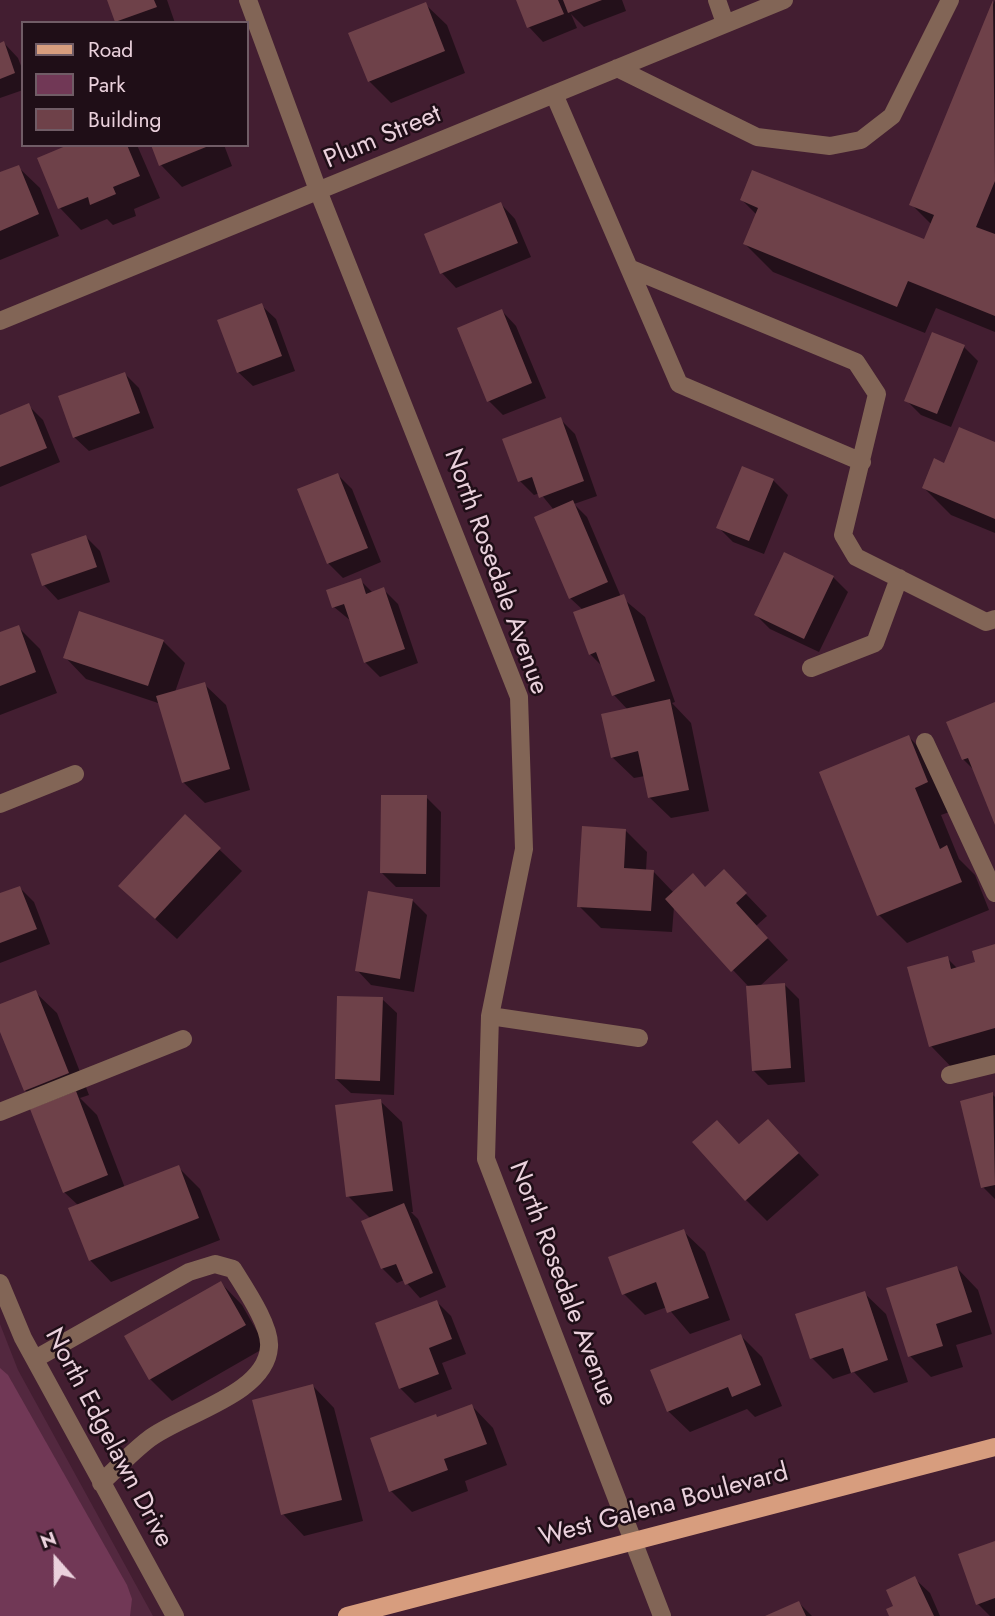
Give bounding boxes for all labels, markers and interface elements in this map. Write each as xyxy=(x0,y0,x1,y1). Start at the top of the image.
legend xyxy=(21,21,248,147)
text: Road xyxy=(88,35,133,65)
text: Park xyxy=(88,70,125,100)
street label: Plum Street xyxy=(320,99,446,177)
text: Building xyxy=(88,105,161,135)
street label: North Rosedale Avenue xyxy=(436,445,554,699)
street label: North Rosedale Avenue xyxy=(501,1157,623,1411)
street label: North Edgelawn Drive xyxy=(37,1323,179,1553)
street label: West Galena Boulevard xyxy=(536,1458,792,1554)
north arrow xyxy=(21,1525,91,1595)

